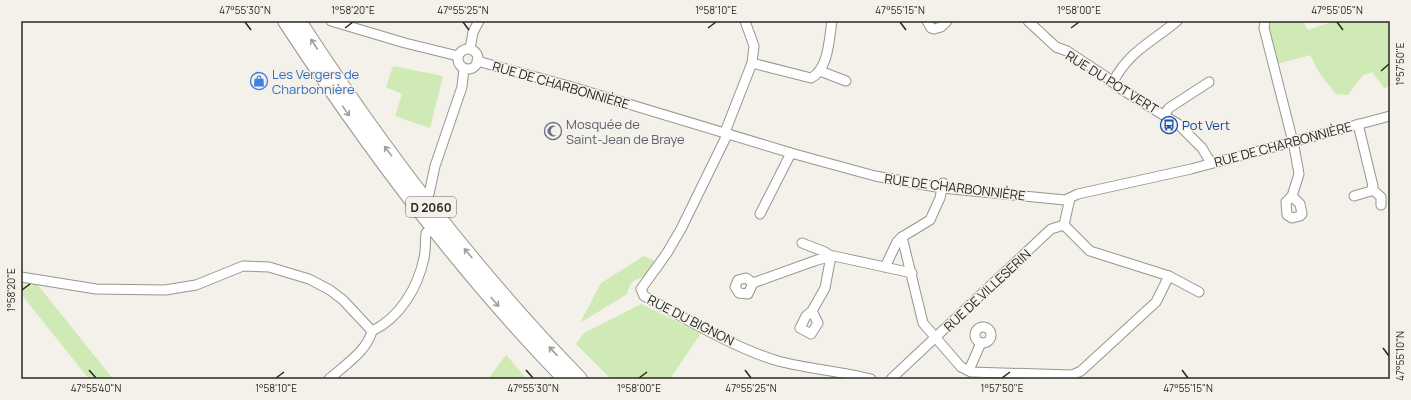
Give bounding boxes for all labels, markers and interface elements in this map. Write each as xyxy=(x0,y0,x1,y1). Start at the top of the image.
text: 47°55'30"N xyxy=(219,3,271,17)
text: 1°58'20"E xyxy=(331,3,375,17)
text: 47°55'25"N xyxy=(437,3,489,17)
text: 1°58'10"E xyxy=(695,3,737,17)
text: 47°55'15"N xyxy=(875,3,925,17)
text: 1°58'00"E xyxy=(1057,3,1101,17)
text: 47°55'05"N xyxy=(1311,3,1363,17)
one-way arrow xyxy=(309,38,317,50)
text: 1°57'50"E xyxy=(1393,42,1407,85)
street label: RUE DU POT VERT xyxy=(1062,46,1162,118)
street label: RUE DE CHARBONNIÈRE xyxy=(490,57,632,113)
place label: Les Vergers de Charbonnière xyxy=(272,65,360,98)
shop icon: Les Vergers de Charbonnière xyxy=(249,71,269,91)
one-way arrow xyxy=(342,106,350,117)
place label: Mosquée de Saint-Jean de Braye xyxy=(566,115,685,148)
bus stop icon: Pot Vert xyxy=(1159,115,1179,135)
place label: Pot Vert xyxy=(1182,116,1230,134)
street label: RUE DE CHARBONNIÈRE xyxy=(1212,117,1354,171)
mosque icon: Mosquée de Saint-Jean de Braye xyxy=(543,121,563,141)
one-way arrow xyxy=(384,145,392,156)
street label: RUE DE CHARBONNIÈRE xyxy=(883,169,1027,205)
road number: D 2060 xyxy=(406,197,456,217)
street label: RUE DE VILLESERIN xyxy=(940,245,1034,335)
one-way arrow xyxy=(463,248,472,259)
text: 1°58'20"E xyxy=(4,268,18,312)
street label: RUE DU BIGNON xyxy=(645,290,737,350)
one-way arrow xyxy=(490,297,499,308)
text: 47°55'10"N xyxy=(1393,331,1407,381)
one-way arrow xyxy=(549,346,558,356)
text: 47°55'40"N xyxy=(71,381,121,395)
text: 1°58'10"E xyxy=(255,381,297,395)
text: 47°55'30"N xyxy=(507,381,559,395)
text: 1°58'00"E xyxy=(617,381,661,395)
text: 47°55'25"N xyxy=(725,381,777,395)
text: 1°57'50"E xyxy=(981,381,1024,395)
text: 47°55'15"N xyxy=(1163,381,1213,395)

